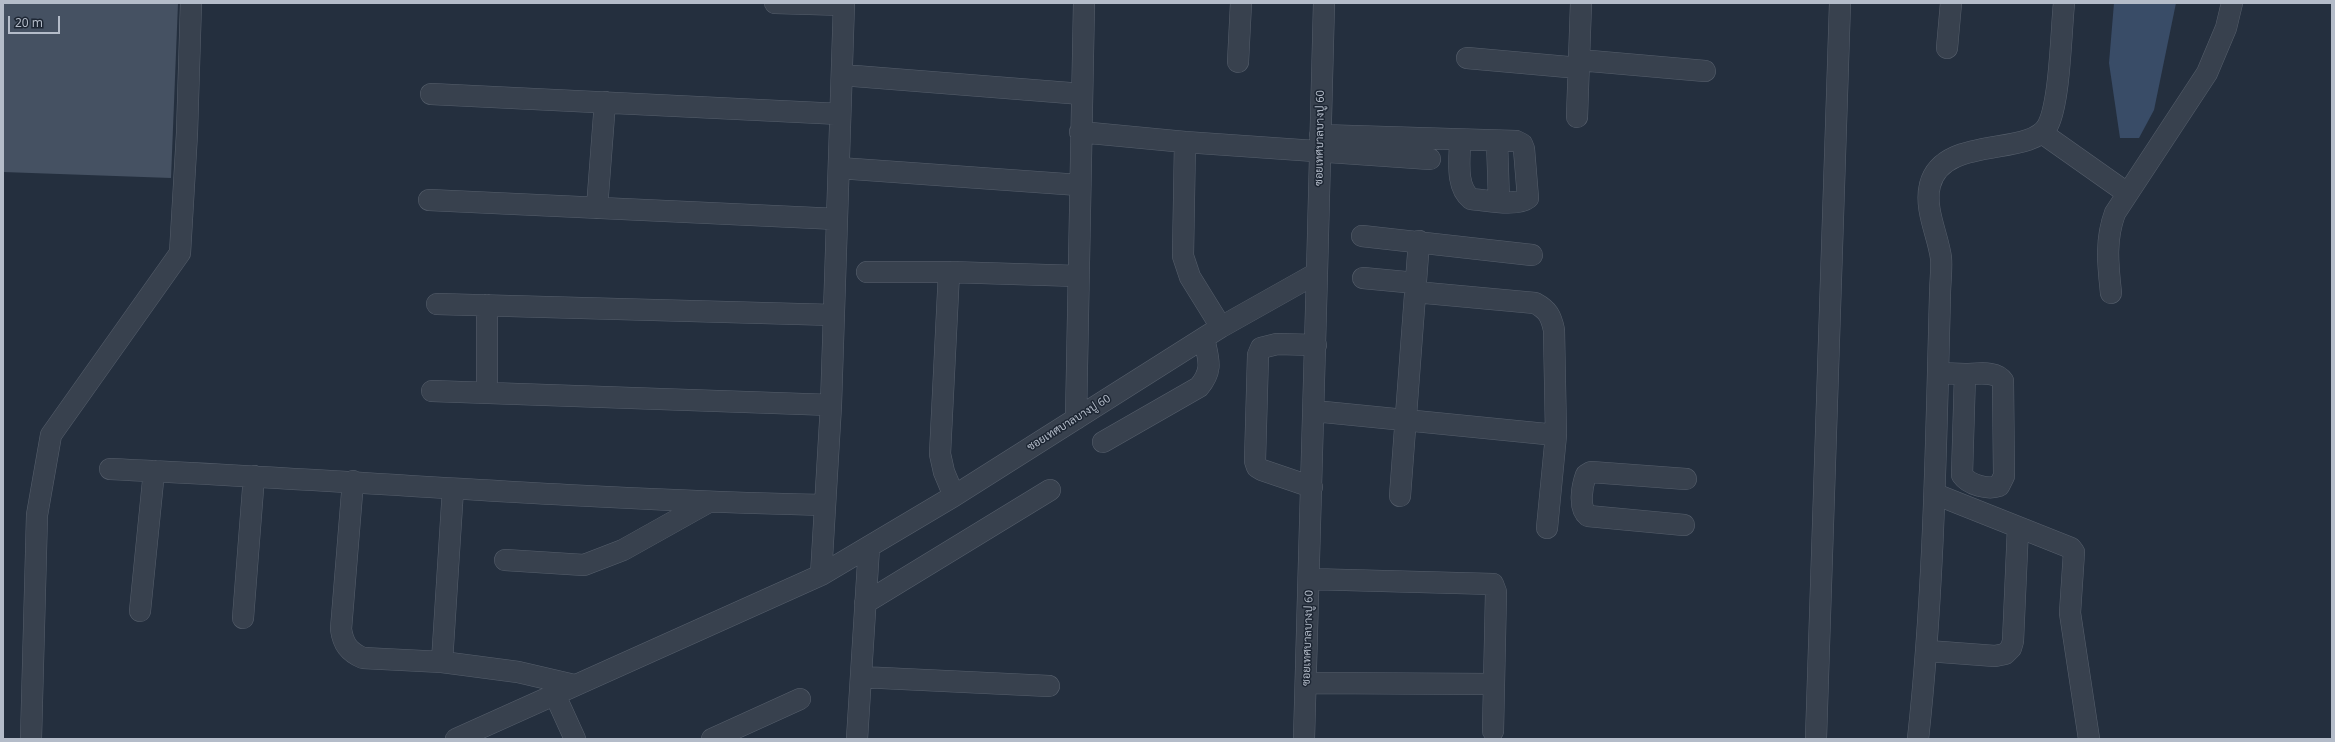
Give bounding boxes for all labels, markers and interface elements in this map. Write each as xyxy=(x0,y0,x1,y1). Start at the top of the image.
scale bar xyxy=(10,8,62,34)
text: 20 m xyxy=(15,14,43,31)
street label: ซอยเทศบาลบางปู 60 xyxy=(1313,90,1327,186)
street label: ซอยเทศบาลบางปู 60 xyxy=(1025,392,1113,454)
street label: ซอยเทศบาลบางปู 60 xyxy=(1300,590,1316,686)

